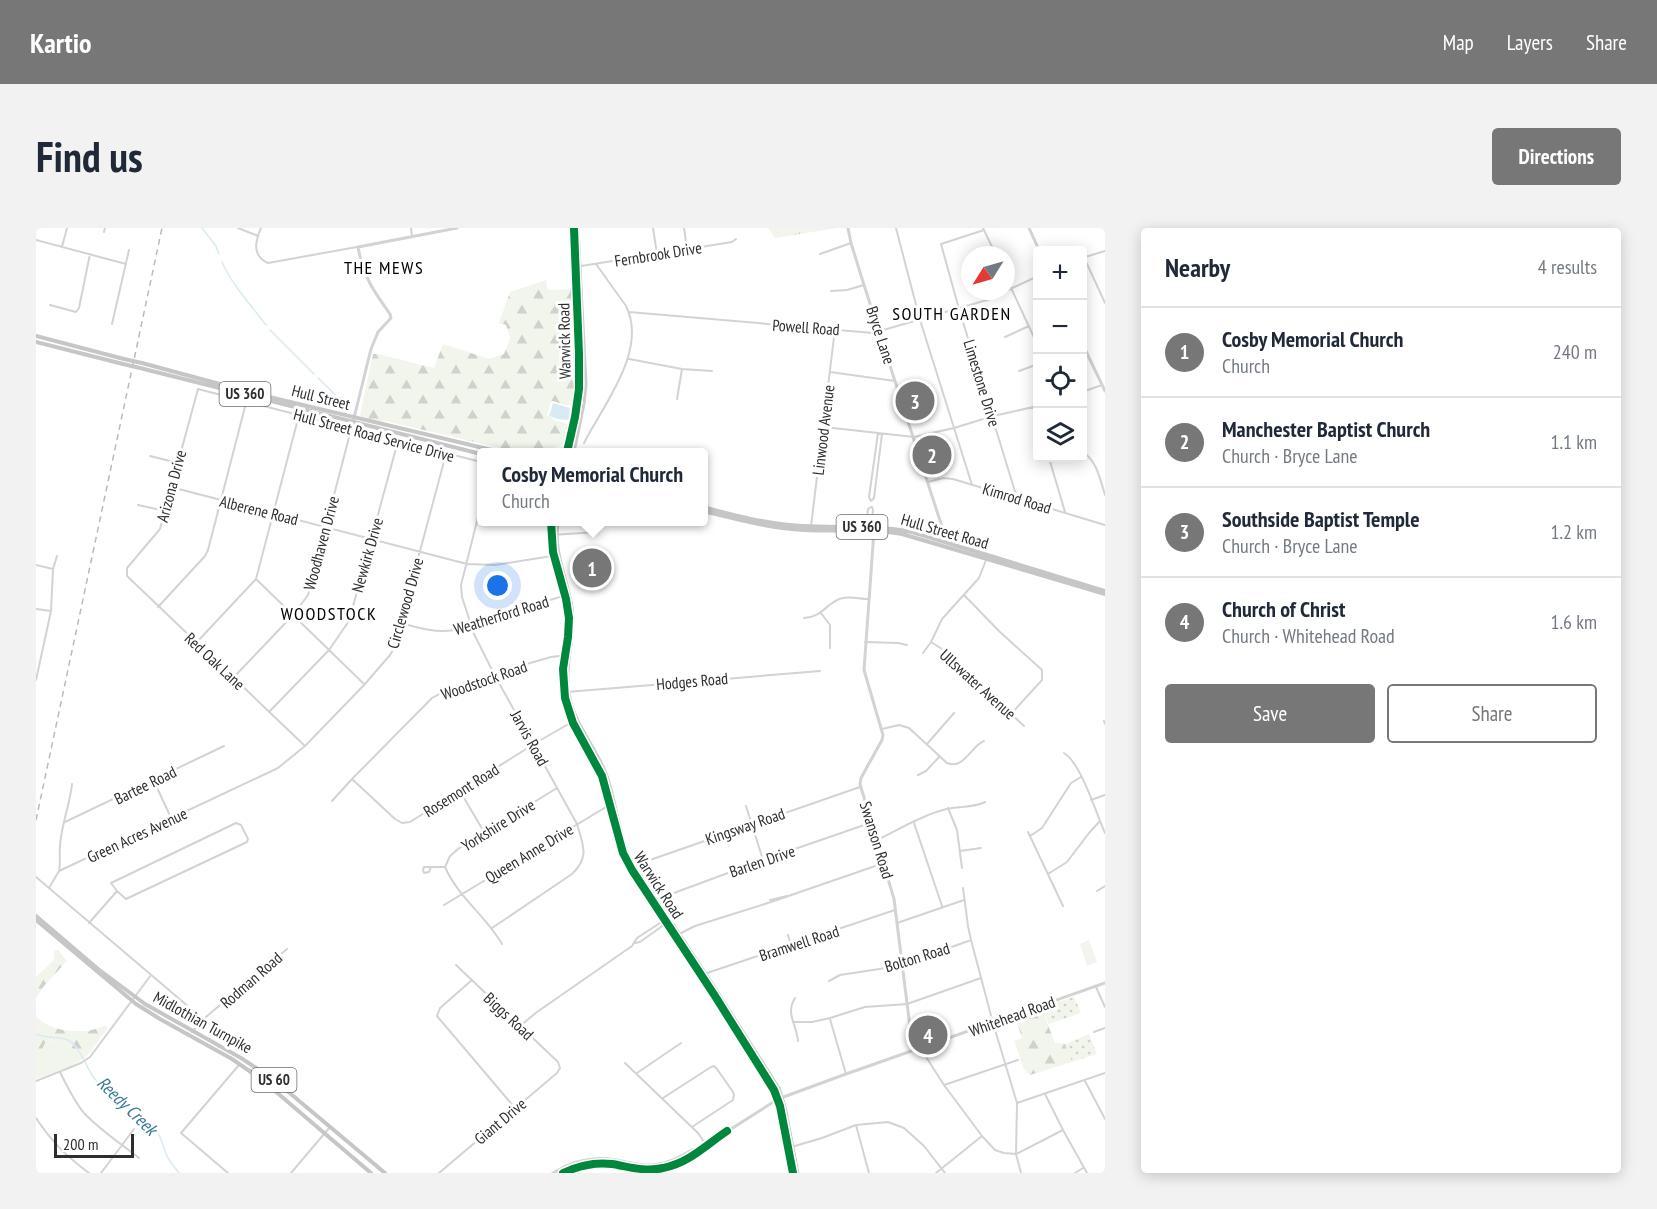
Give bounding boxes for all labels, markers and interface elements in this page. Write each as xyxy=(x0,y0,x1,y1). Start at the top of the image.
text: Kartio xyxy=(30,24,92,61)
text: Map xyxy=(1443,29,1474,56)
text: Layers xyxy=(1507,29,1553,56)
text: Share xyxy=(1586,29,1627,56)
button: Directions xyxy=(1492,128,1621,185)
text: Find us xyxy=(36,129,143,184)
street label: Fernbrook Drive xyxy=(613,237,703,271)
north arrow xyxy=(961,246,1015,300)
map controls xyxy=(1033,246,1087,462)
button: + xyxy=(1033,246,1087,300)
text: Nearby xyxy=(1165,251,1230,284)
text: 4 results xyxy=(1538,254,1597,280)
district label: THE MEWS xyxy=(344,256,424,279)
button: − xyxy=(1033,300,1087,354)
district label: SOUTH GARDEN xyxy=(892,302,1012,325)
street label: Warwick Road xyxy=(553,303,575,379)
street label: Bryce Lane xyxy=(862,303,900,367)
street label: Powell Road xyxy=(772,315,840,339)
text: Cosby Memorial Church xyxy=(1222,325,1403,353)
street label: Limestone Drive xyxy=(959,337,1005,429)
text: 1 xyxy=(1180,339,1189,365)
text: 240 m xyxy=(1553,339,1597,365)
text: Church xyxy=(1222,353,1270,379)
button: locate xyxy=(1033,354,1087,408)
pin: 3 xyxy=(896,378,934,423)
street label: Hull Street xyxy=(290,380,353,414)
road number: US 360 xyxy=(220,382,270,406)
street label: Linwood Avenue xyxy=(808,384,838,476)
street label: Hull Street Road Service Drive xyxy=(291,404,457,466)
button: layers xyxy=(1033,408,1087,462)
text: Manchester Baptist Church xyxy=(1222,415,1430,443)
text: 2 xyxy=(1180,429,1189,455)
text: 1.1 km xyxy=(1550,429,1597,455)
pin: 2 xyxy=(912,432,952,478)
text: Church · Bryce Lane xyxy=(1222,443,1358,469)
street label: Arizona Drive xyxy=(152,448,190,524)
popup xyxy=(477,448,708,526)
text: Cosby Memorial Church xyxy=(502,460,683,488)
street label: Kimrod Road xyxy=(980,478,1054,518)
text: Church xyxy=(502,488,550,514)
street label: Alberene Road xyxy=(218,491,300,529)
street label: Woodhaven Drive xyxy=(299,494,343,592)
text: Southside Baptist Temple xyxy=(1222,505,1420,533)
street label: Hull Street Road xyxy=(899,509,991,553)
street label: Newkirk Drive xyxy=(347,515,387,595)
road number: US 360 xyxy=(836,515,888,539)
text: 3 xyxy=(1180,519,1189,545)
text: 1.2 km xyxy=(1550,519,1597,545)
text: Church · Bryce Lane xyxy=(1222,533,1358,559)
pin: 1 xyxy=(572,546,612,590)
street label: Circlewood Drive xyxy=(382,555,428,651)
your location xyxy=(483,571,512,600)
street label: Weatherford Road xyxy=(451,591,551,639)
text: Church of Christ xyxy=(1222,595,1345,623)
district label: WOODSTOCK xyxy=(281,602,377,625)
text: 4 xyxy=(1180,609,1189,635)
text: 1.6 km xyxy=(1550,609,1597,635)
text: Church · Whitehead Road xyxy=(1222,623,1395,649)
street label: Red Oak Lane xyxy=(181,628,249,694)
street label: Ullswater Avenue xyxy=(936,645,1020,723)
street label: Woodstock Road xyxy=(438,656,530,704)
street label: Hodges Road xyxy=(655,668,729,694)
button: Save xyxy=(1165,684,1375,743)
button: Share xyxy=(1387,684,1597,743)
street label: Jarvis Road xyxy=(506,706,553,769)
street label: Rosemont Road xyxy=(419,759,503,821)
street label: Bartee Road xyxy=(111,761,179,809)
street label: Yorkshire Drive xyxy=(458,795,538,855)
street label: Swanson Road xyxy=(856,799,898,881)
street label: Green Acres Avenue xyxy=(84,803,190,867)
street label: Kingsway Road xyxy=(703,803,787,849)
street label: Queen Anne Drive xyxy=(481,819,577,887)
street label: Barlen Drive xyxy=(727,840,797,882)
street label: Warwick Road xyxy=(630,848,688,922)
street label: Bramwell Road xyxy=(757,921,842,965)
street label: Bolton Road xyxy=(882,938,952,976)
street label: Rodman Road xyxy=(216,948,286,1012)
street label: Midlothian Turnpike xyxy=(150,987,256,1057)
street label: Biggs Road xyxy=(480,988,538,1044)
street label: Whitehead Road xyxy=(966,991,1058,1041)
pin: 4 xyxy=(908,1012,948,1058)
road number: US 60 xyxy=(252,1068,296,1092)
water label: Reedy Creek xyxy=(92,1071,164,1141)
street label: Giant Drive xyxy=(470,1094,530,1148)
scale bar xyxy=(54,1131,134,1158)
text: 200 m xyxy=(63,1134,98,1154)

